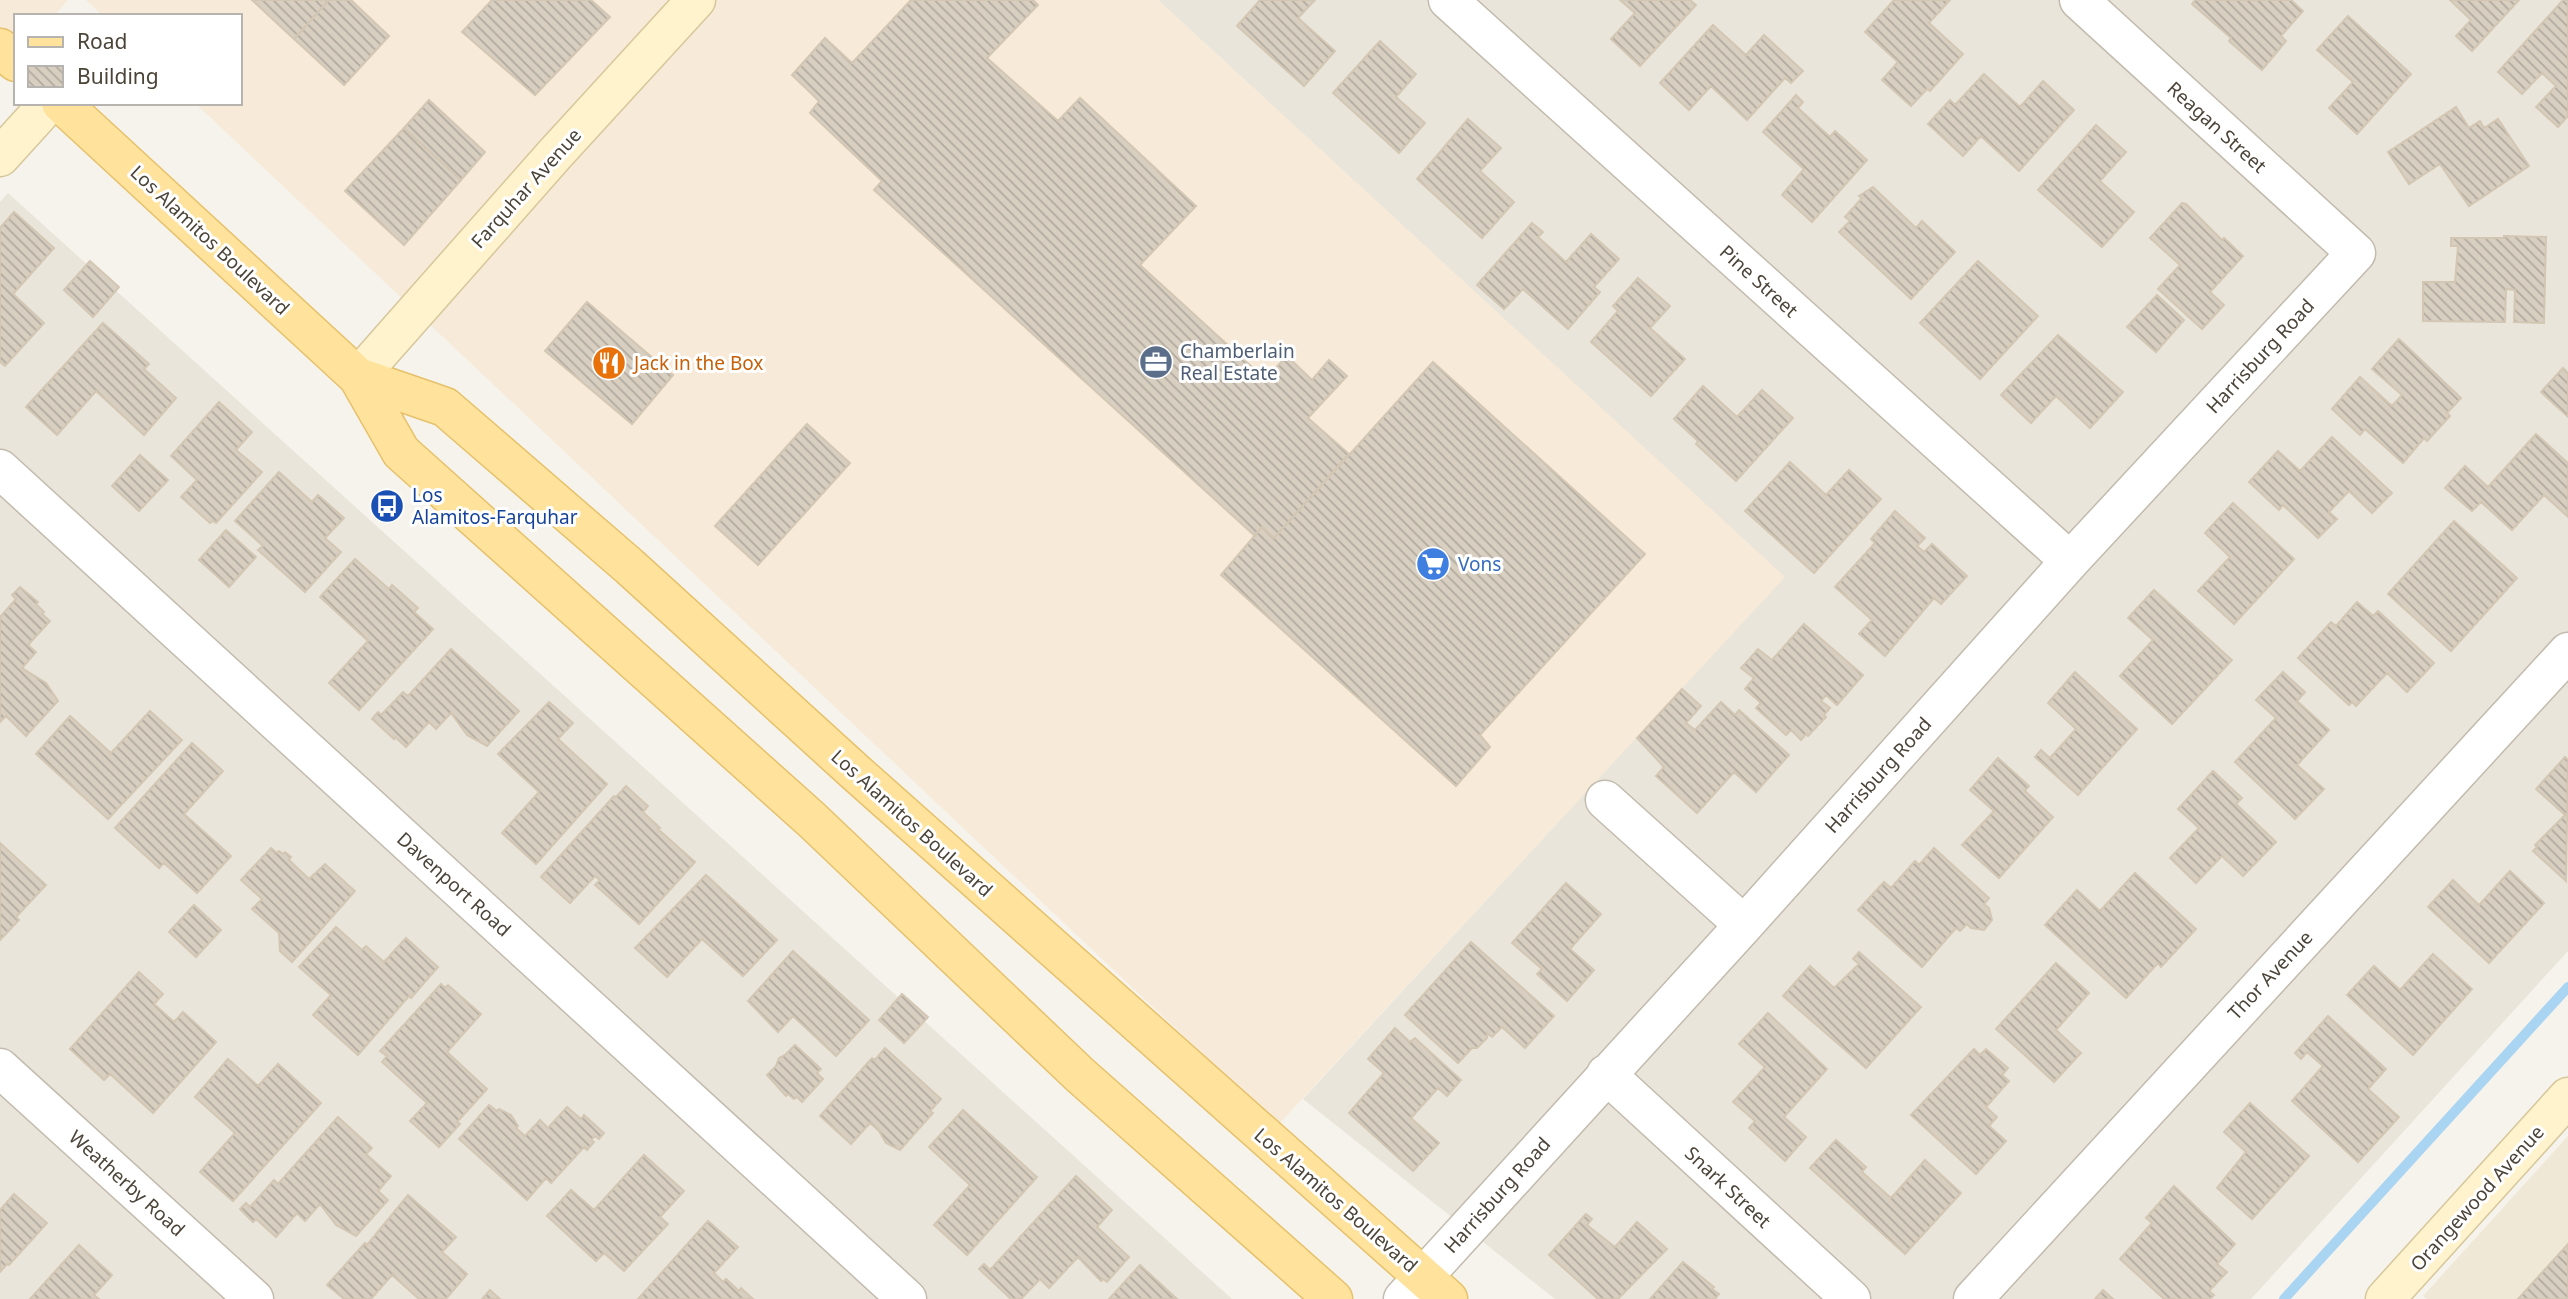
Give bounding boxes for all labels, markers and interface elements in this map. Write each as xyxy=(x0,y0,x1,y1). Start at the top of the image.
legend xyxy=(14,14,242,105)
text: Road xyxy=(77,27,127,55)
text: Building xyxy=(77,62,159,90)
street label: Reagan Street xyxy=(2162,75,2272,179)
street label: Farquhar Avenue xyxy=(465,122,587,254)
street label: Los Alamitos Boulevard xyxy=(125,159,295,321)
street label: Pine Street xyxy=(1714,239,1804,323)
street label: Harrisburg Road xyxy=(2200,293,2320,419)
place label: Chamberlain Real Estate xyxy=(1180,338,1295,386)
office icon: Chamberlain Real Estate xyxy=(1137,343,1175,381)
restaurant icon: Jack in the Box xyxy=(590,344,628,382)
place label: Jack in the Box xyxy=(632,350,763,376)
place label: Los Alamitos-Farquhar xyxy=(412,482,578,530)
bus stop icon: Los Alamitos-Farquhar xyxy=(368,487,406,525)
supermarket icon: Vons xyxy=(1414,545,1452,583)
place label: Vons xyxy=(1458,551,1501,577)
street label: Harrisburg Road xyxy=(1819,711,1937,839)
street label: Los Alamitos Boulevard xyxy=(826,744,998,902)
street label: Davenport Road xyxy=(391,826,517,942)
street label: Thor Avenue xyxy=(2222,925,2318,1025)
street label: Orangewood Avenue xyxy=(2404,1119,2550,1277)
street label: Los Alamitos Boulevard xyxy=(1249,1122,1423,1278)
street label: Weatherby Road xyxy=(64,1124,190,1242)
street label: Harrisburg Road xyxy=(1438,1131,1556,1259)
street label: Snark Street xyxy=(1679,1140,1777,1234)

